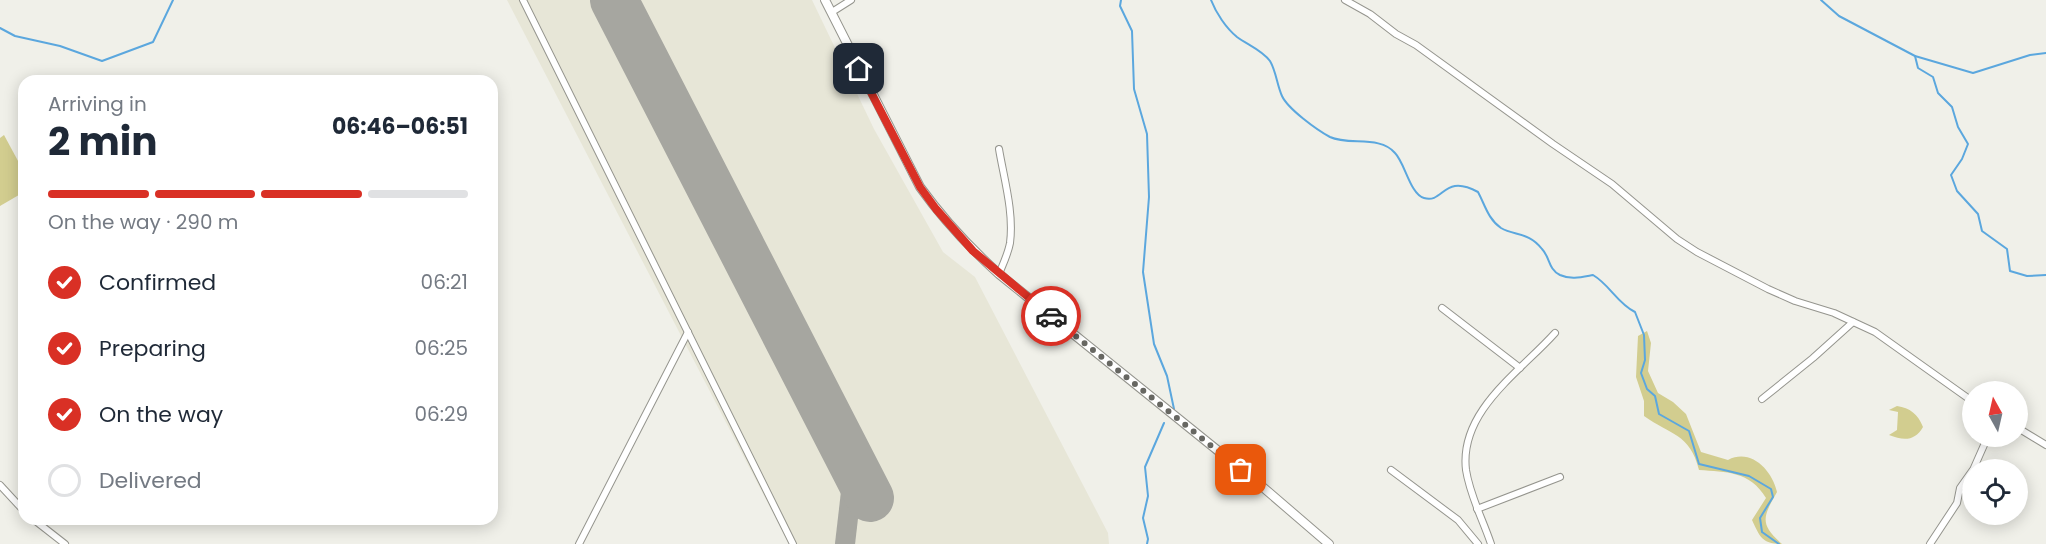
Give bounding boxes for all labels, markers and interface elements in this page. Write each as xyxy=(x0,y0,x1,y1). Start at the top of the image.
pin xyxy=(833,43,884,94)
icon: home xyxy=(842,52,875,85)
text: Arriving in xyxy=(48,90,147,118)
text: 06:46–06:51 xyxy=(332,111,468,142)
text: 2 min xyxy=(48,114,158,169)
text: On the way · 290 m xyxy=(48,208,238,236)
icon: check xyxy=(48,266,81,299)
text: Confirmed xyxy=(99,267,216,298)
text: 06:21 xyxy=(421,268,468,296)
courier xyxy=(1021,286,1081,346)
icon: car xyxy=(1035,300,1068,333)
icon: check xyxy=(48,332,81,365)
text: Preparing xyxy=(99,333,206,364)
text: 06:25 xyxy=(414,334,468,362)
north arrow xyxy=(1962,381,2028,447)
map controls xyxy=(1962,381,2028,525)
icon: check xyxy=(48,398,81,431)
text: On the way xyxy=(99,399,223,430)
text: 06:29 xyxy=(414,400,468,428)
pin xyxy=(1215,444,1266,495)
icon: bag xyxy=(1224,453,1257,486)
button: locate xyxy=(1962,459,2028,525)
text: Delivered xyxy=(99,465,202,496)

